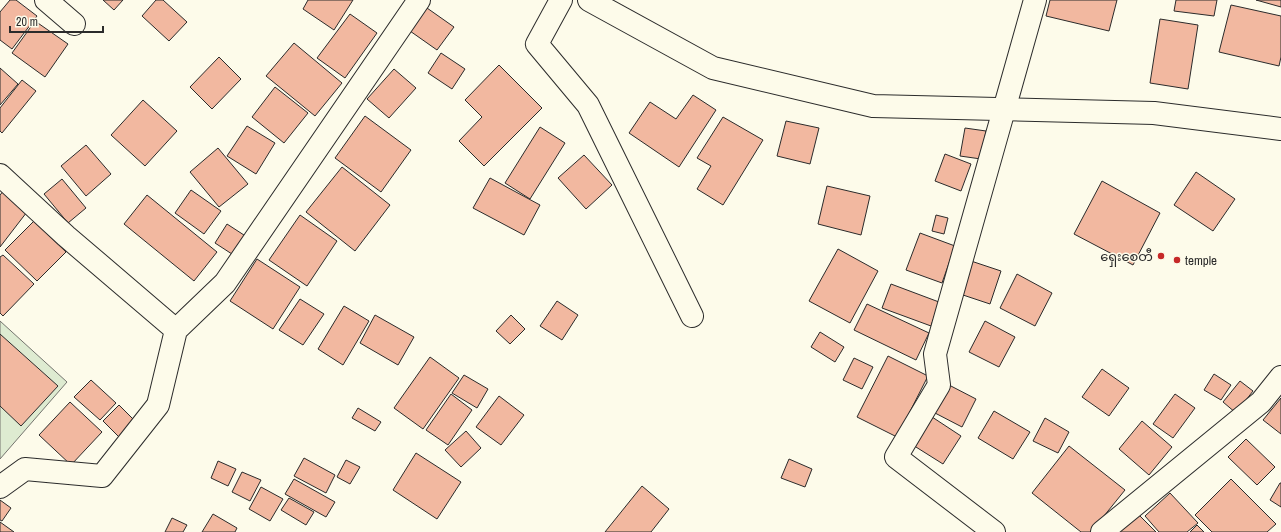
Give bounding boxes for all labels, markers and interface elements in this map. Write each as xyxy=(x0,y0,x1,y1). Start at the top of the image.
scale bar xyxy=(10,8,103,34)
text: 20 m xyxy=(16,14,38,30)
place label: ရှေးစေတီ xyxy=(1100,248,1153,267)
marker: ရှေးစေတီ xyxy=(1156,251,1166,261)
place label: temple xyxy=(1185,252,1217,269)
marker: temple xyxy=(1172,255,1182,265)

